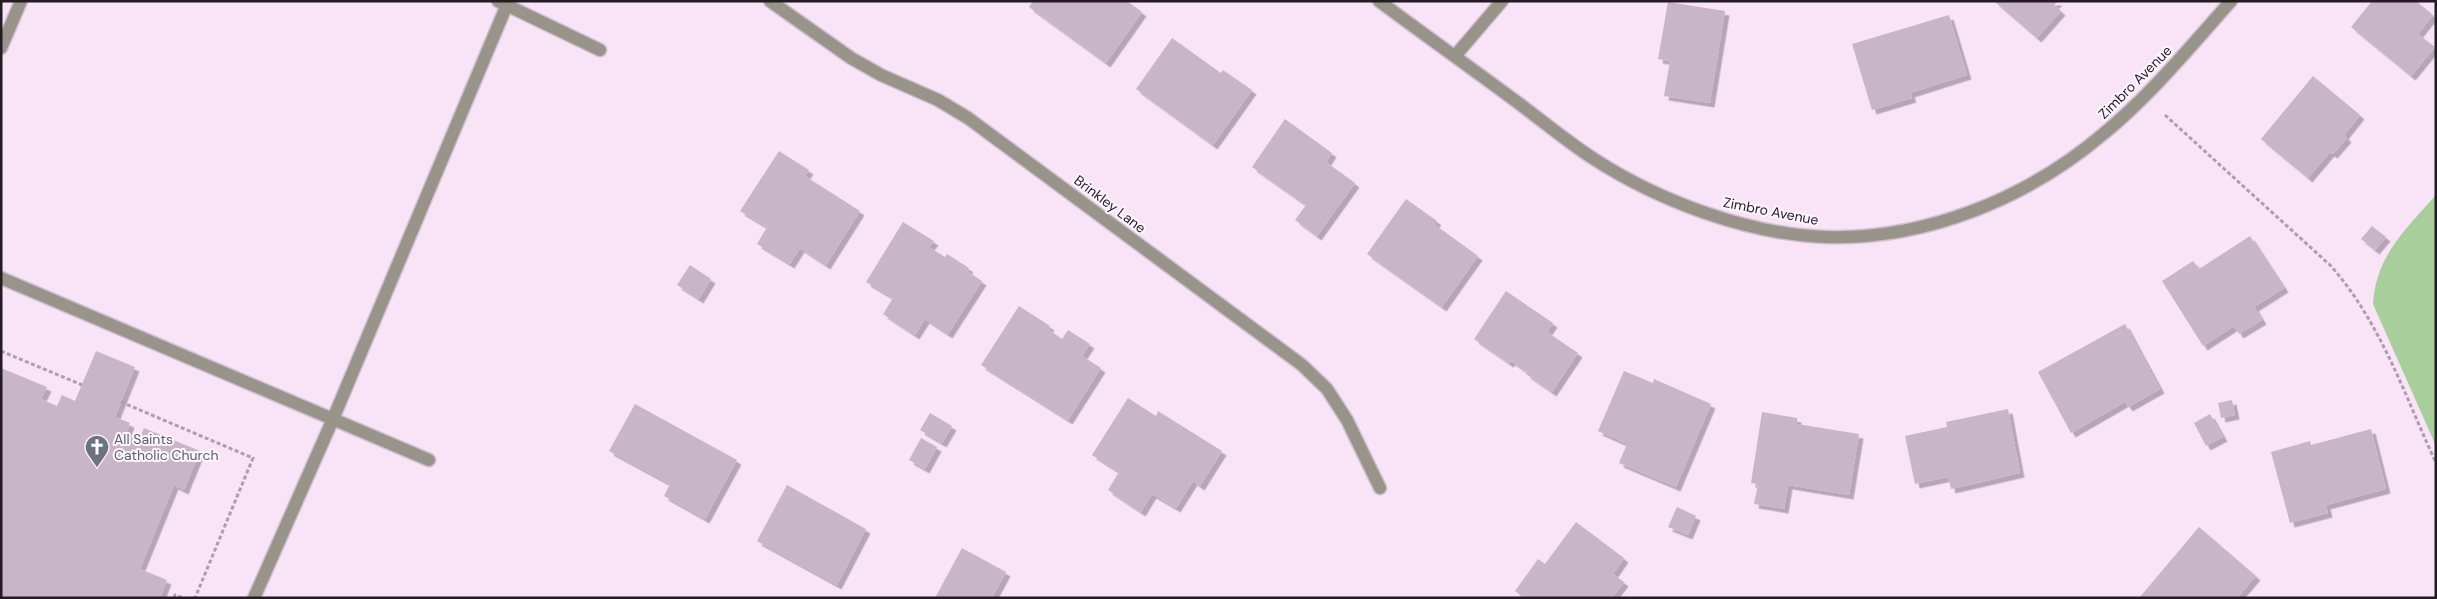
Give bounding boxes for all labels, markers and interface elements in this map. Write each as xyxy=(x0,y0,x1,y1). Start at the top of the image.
street label: Zimbro Avenue xyxy=(2094,41,2176,123)
street label: Brinkley Lane xyxy=(1070,171,1150,237)
street label: Zimbro Avenue xyxy=(1722,193,1820,229)
place label: All Saints Catholic Church xyxy=(114,430,219,464)
church icon: All Saints Catholic Church xyxy=(84,434,110,468)

